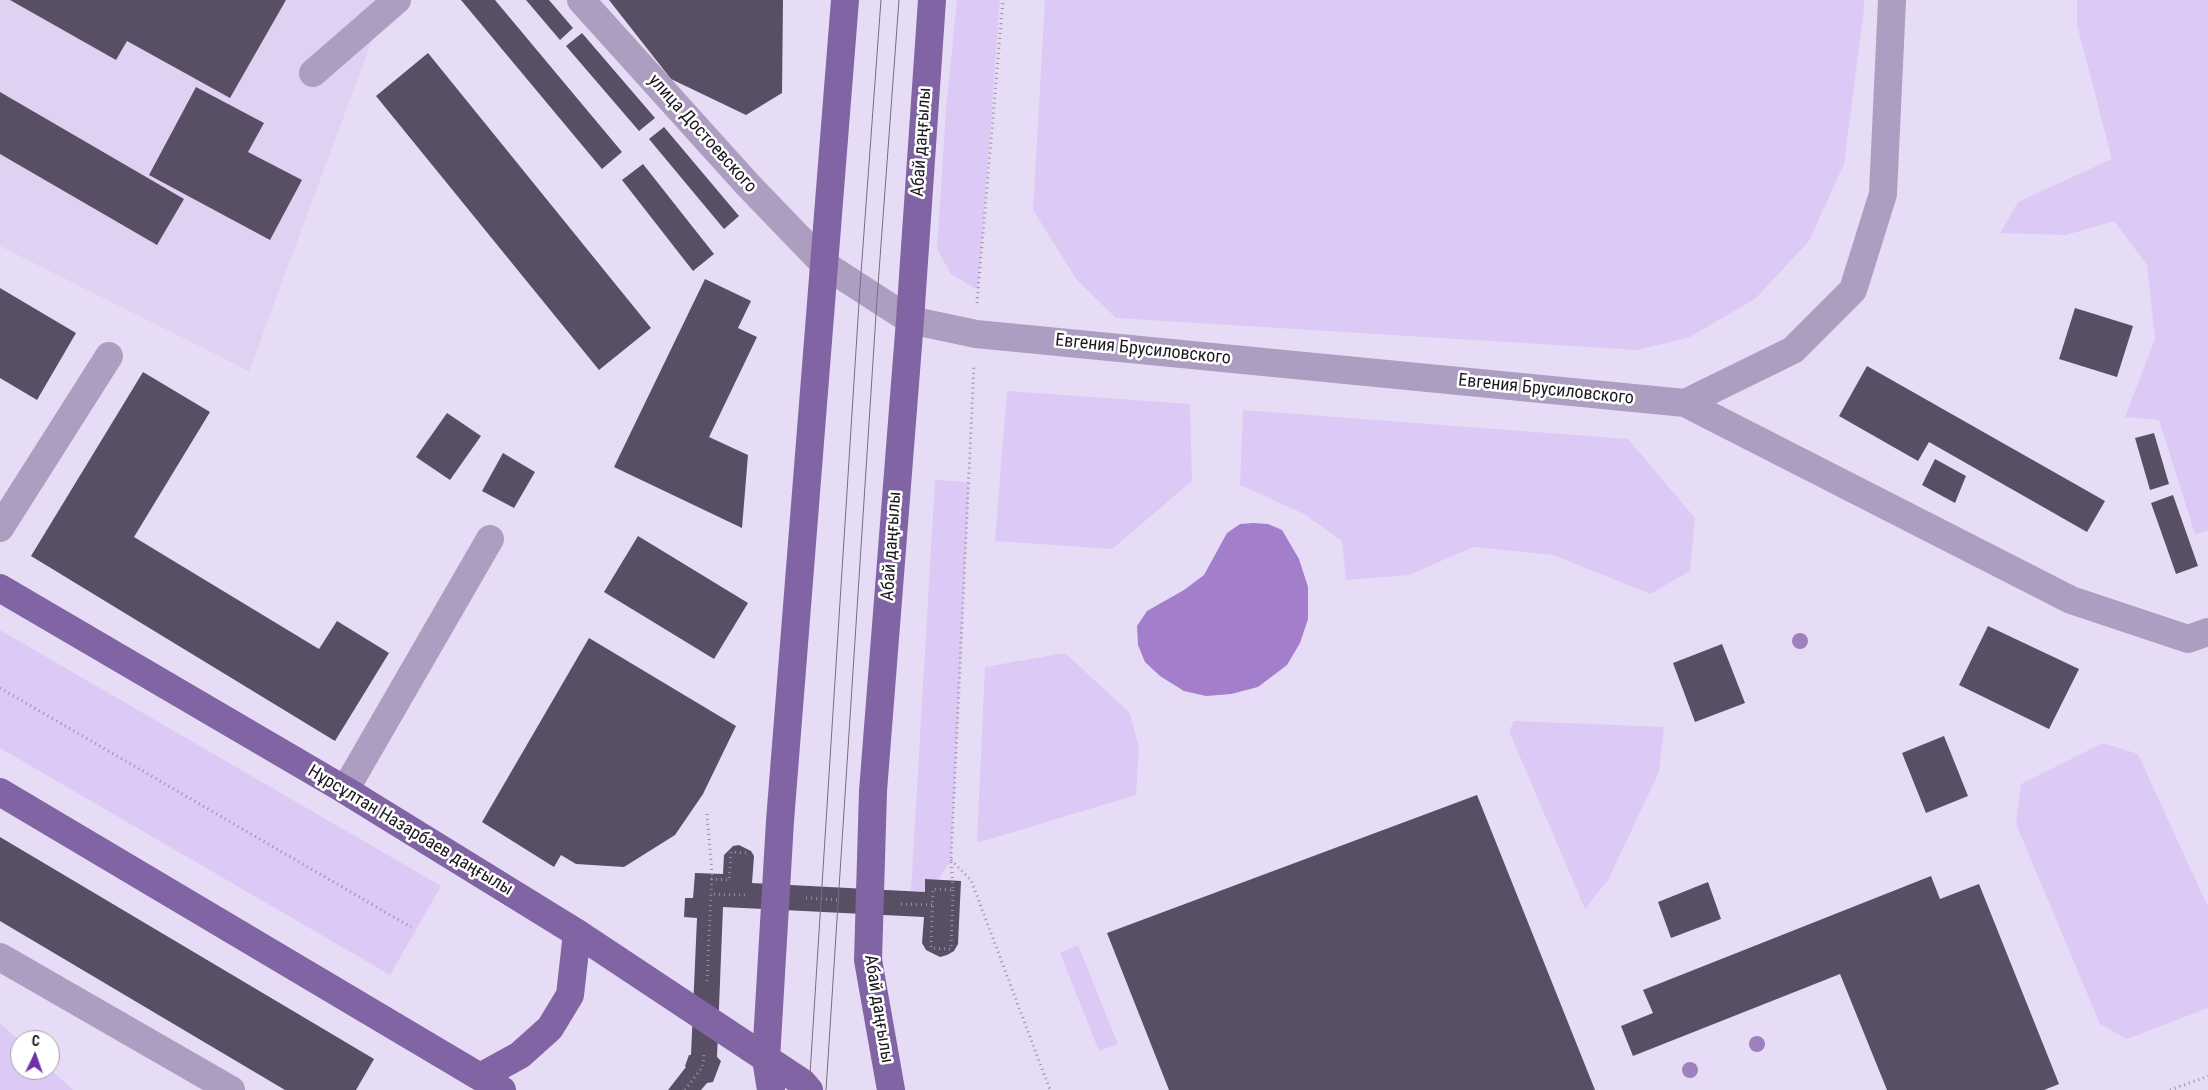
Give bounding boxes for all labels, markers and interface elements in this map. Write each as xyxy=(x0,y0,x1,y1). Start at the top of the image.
street label: улица Достоевского xyxy=(643,70,761,198)
street label: Абай даңғылы xyxy=(907,87,937,197)
street label: Евгения Брусиловского xyxy=(1054,330,1232,370)
street label: Евгения Брусиловского xyxy=(1457,370,1635,410)
street label: Абай даңғылы xyxy=(877,491,907,601)
street label: Нұрсұлтан Назарбаев даңғылы xyxy=(303,761,517,901)
street label: Абай даңғылы xyxy=(859,953,897,1065)
north arrow xyxy=(10,1030,60,1080)
text: С xyxy=(31,1033,40,1049)

